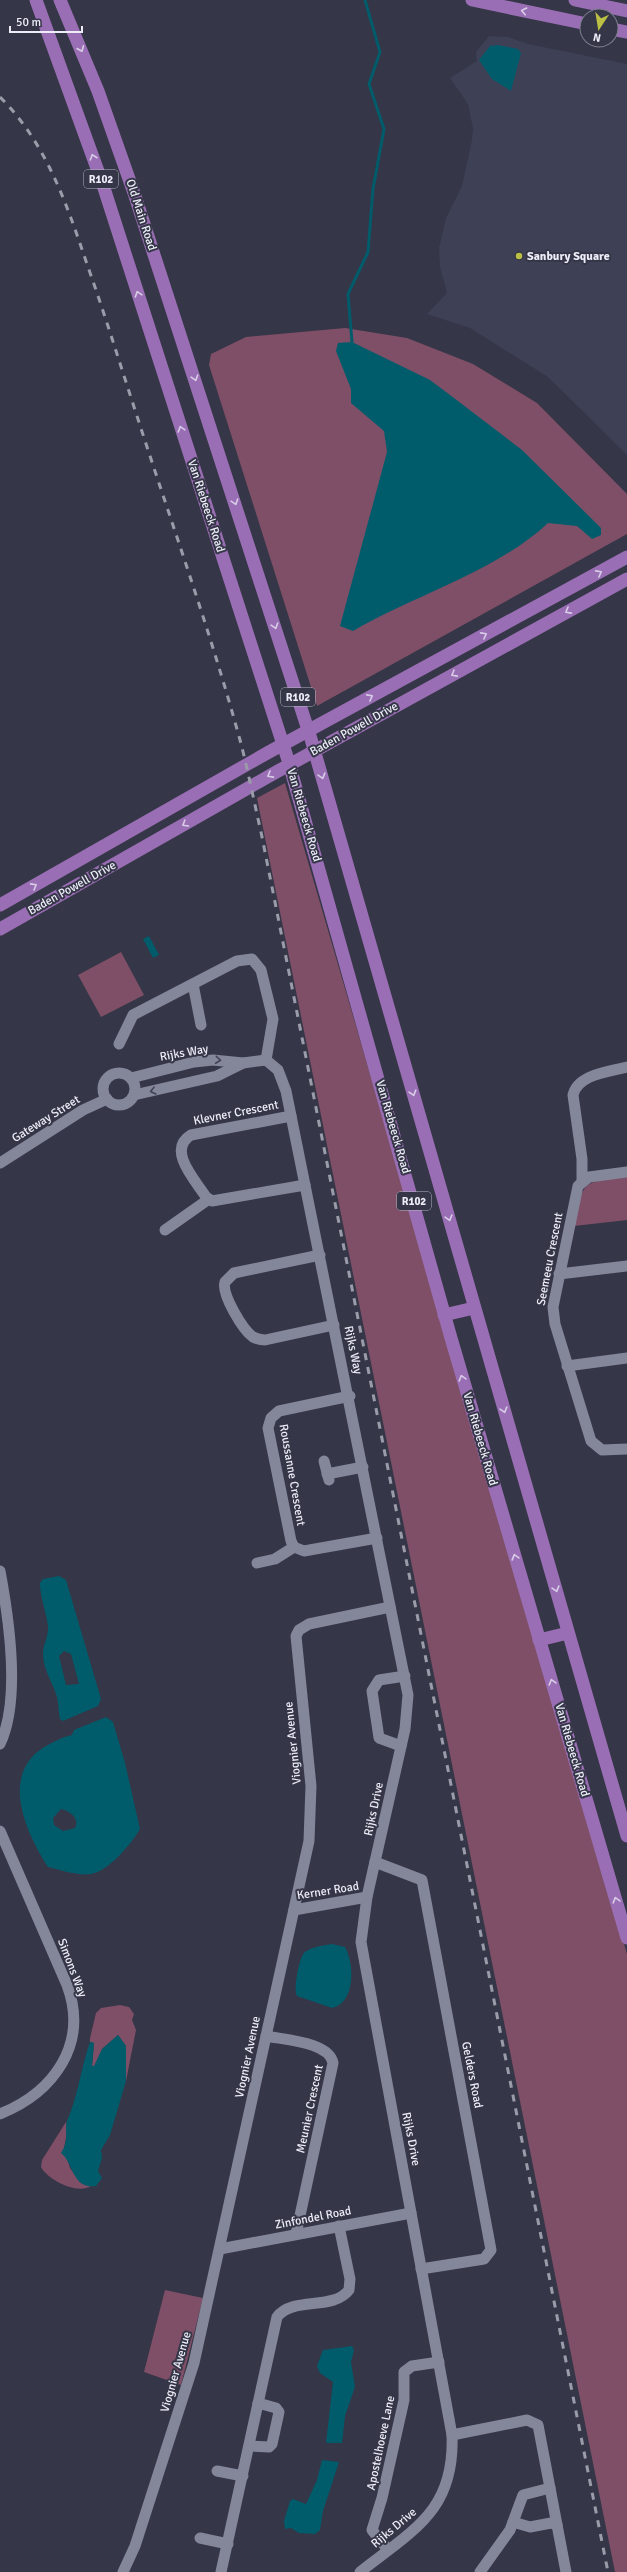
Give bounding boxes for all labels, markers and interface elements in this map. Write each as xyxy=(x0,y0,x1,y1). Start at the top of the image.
one-way arrow xyxy=(521,7,527,15)
scale bar xyxy=(10,8,82,34)
north arrow xyxy=(579,8,619,48)
text: 50 m xyxy=(16,15,41,30)
text: N xyxy=(592,30,602,44)
one-way arrow xyxy=(76,44,84,52)
one-way arrow xyxy=(90,154,98,161)
road number: R102 xyxy=(84,170,118,188)
street label: Old Main Road xyxy=(122,177,160,253)
place label: Sanbury Square xyxy=(527,249,610,264)
marker: Sanbury Square xyxy=(514,251,524,261)
one-way arrow xyxy=(134,291,143,298)
one-way arrow xyxy=(190,375,199,382)
one-way arrow xyxy=(177,426,186,433)
street label: Van Riebeeck Road xyxy=(184,458,228,554)
one-way arrow xyxy=(230,498,239,505)
one-way arrow xyxy=(594,570,602,578)
one-way arrow xyxy=(565,607,572,614)
one-way arrow xyxy=(270,622,279,629)
one-way arrow xyxy=(480,632,487,640)
one-way arrow xyxy=(451,669,458,676)
road number: R102 xyxy=(281,688,315,706)
one-way arrow xyxy=(366,694,373,701)
street label: Baden Powell Drive xyxy=(307,699,401,759)
street label: Van Riebeeck Road xyxy=(283,767,325,863)
one-way arrow xyxy=(267,770,274,777)
one-way arrow xyxy=(317,773,326,780)
one-way arrow xyxy=(182,819,189,826)
street label: Baden Powell Drive xyxy=(25,858,119,918)
one-way arrow xyxy=(30,884,37,891)
street label: Rijks Way xyxy=(159,1041,210,1065)
one-way arrow xyxy=(215,1056,221,1065)
street label: Van Riebeeck Road xyxy=(372,1079,414,1175)
one-way arrow xyxy=(149,1086,156,1094)
one-way arrow xyxy=(408,1089,417,1096)
street label: Gateway Street xyxy=(9,1092,83,1146)
street label: Klevner Crescent xyxy=(192,1097,280,1129)
road number: R102 xyxy=(397,1192,431,1210)
street label: Seemeeu Crescent xyxy=(534,1211,566,1307)
one-way arrow xyxy=(444,1214,453,1221)
street label: Rijks Way xyxy=(341,1324,366,1376)
one-way arrow xyxy=(458,1375,467,1382)
street label: Van Riebeeck Road xyxy=(459,1391,501,1487)
one-way arrow xyxy=(499,1407,508,1414)
street label: Roussanne Crescent xyxy=(276,1423,308,1527)
one-way arrow xyxy=(511,1554,520,1561)
one-way arrow xyxy=(551,1585,560,1592)
one-way arrow xyxy=(548,1678,557,1685)
street label: Viognier Avenue xyxy=(281,1701,305,1785)
street label: Van Riebeeck Road xyxy=(551,1702,593,1798)
street label: Rijks Drive xyxy=(361,1781,387,1837)
street label: Kerner Road xyxy=(296,1879,360,1903)
one-way arrow xyxy=(612,1897,621,1904)
street label: Simons Way xyxy=(54,1937,90,2000)
street label: Viognier Avenue xyxy=(232,2015,264,2099)
street label: Gelders Road xyxy=(458,2040,486,2110)
street label: Meunier Crescent xyxy=(293,2063,327,2155)
street label: Rijks Drive xyxy=(398,2111,424,2167)
street label: Zinfondel Road xyxy=(274,2203,352,2233)
street label: Viognier Avenue xyxy=(157,2330,195,2414)
street label: Apostelhoeve Lane xyxy=(364,2394,398,2492)
street label: Rijks Drive xyxy=(368,2505,420,2551)

